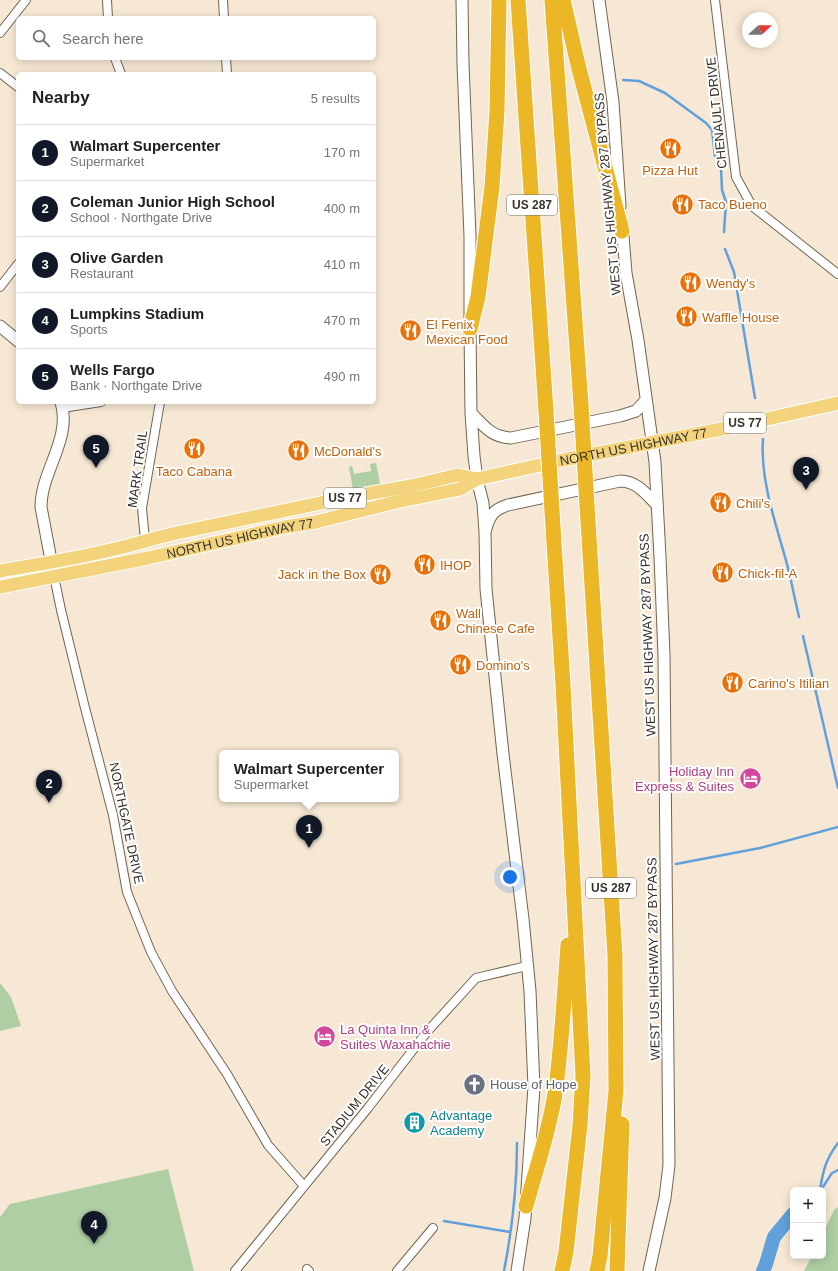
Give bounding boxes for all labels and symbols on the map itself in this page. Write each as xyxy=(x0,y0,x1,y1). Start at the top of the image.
north arrow xyxy=(742,12,778,48)
street label: CHENAULT DRIVE xyxy=(703,56,730,170)
street label: WEST US HIGHWAY 287 BYPASS xyxy=(591,92,624,296)
restaurant icon: Pizza Hut xyxy=(657,135,683,161)
place label: Pizza Hut xyxy=(642,163,698,178)
restaurant icon: Taco Bueno xyxy=(669,191,695,217)
road number: US 287 xyxy=(507,195,557,215)
place label: Taco Bueno xyxy=(698,197,767,212)
restaurant icon: Wendy's xyxy=(678,270,704,296)
place label: Wendy's xyxy=(706,276,756,291)
restaurant icon: Waffle House xyxy=(674,304,700,330)
place label: Waffle House xyxy=(702,310,779,325)
place label: El Fenix Mexican Food xyxy=(426,317,508,347)
restaurant icon: El Fenix Mexican Food xyxy=(397,318,423,344)
road number: US 77 xyxy=(724,413,766,433)
street label: NORTH US HIGHWAY 77 xyxy=(559,425,709,468)
street label: MARK TRAIL xyxy=(125,430,150,509)
pin: 5 xyxy=(83,435,109,468)
restaurant icon: Taco Cabana xyxy=(181,436,207,462)
restaurant icon: McDonald's xyxy=(286,438,312,464)
place label: McDonald's xyxy=(314,444,382,459)
pin: 3 xyxy=(793,457,819,490)
place label: Taco Cabana xyxy=(156,464,233,479)
road number: US 77 xyxy=(324,488,366,508)
restaurant icon: Chili's xyxy=(708,490,734,516)
place label: Chili's xyxy=(736,496,771,511)
street label: NORTH US HIGHWAY 77 xyxy=(165,516,315,562)
street label: WEST US HIGHWAY 287 BYPASS xyxy=(636,533,659,737)
restaurant icon: IHOP xyxy=(412,552,438,578)
place label: IHOP xyxy=(440,558,472,573)
restaurant icon: Chick-fil-A xyxy=(710,560,736,586)
restaurant icon: Jack in the Box xyxy=(368,561,394,587)
place label: Chick-fil-A xyxy=(738,566,798,581)
place label: Jack in the Box xyxy=(278,567,367,582)
place label: Wall Chinese Cafe xyxy=(456,606,535,636)
restaurant icon: Wall Chinese Cafe xyxy=(427,607,453,633)
restaurant icon: Domino's xyxy=(448,652,474,678)
place label: Domino's xyxy=(476,658,530,673)
restaurant icon: Carino's Itilian xyxy=(719,670,745,696)
place label: Carino's Itilian xyxy=(748,676,829,691)
street label: NORTHGATE DRIVE xyxy=(106,761,147,886)
place label: Holiday Inn Express & Suites xyxy=(635,764,734,794)
hotel icon: Holiday Inn Express & Suites xyxy=(737,765,763,791)
pin: 2 xyxy=(36,770,62,803)
pin: 1 xyxy=(296,815,322,848)
street label: WEST US HIGHWAY 287 BYPASS xyxy=(644,857,663,1061)
your location xyxy=(500,867,520,887)
road number: US 287 xyxy=(586,878,636,898)
place label: La Quinta Inn & Suites Waxahachie xyxy=(340,1022,451,1052)
hotel icon: La Quinta Inn & Suites Waxahachie xyxy=(311,1023,337,1049)
street label: STADIUM DRIVE xyxy=(317,1061,392,1149)
church icon: House of Hope xyxy=(461,1071,487,1097)
place label: House of Hope xyxy=(490,1077,577,1092)
place label: Advantage Academy xyxy=(430,1108,492,1138)
building icon: Advantage Academy xyxy=(402,1109,428,1135)
pin: 4 xyxy=(81,1211,107,1244)

